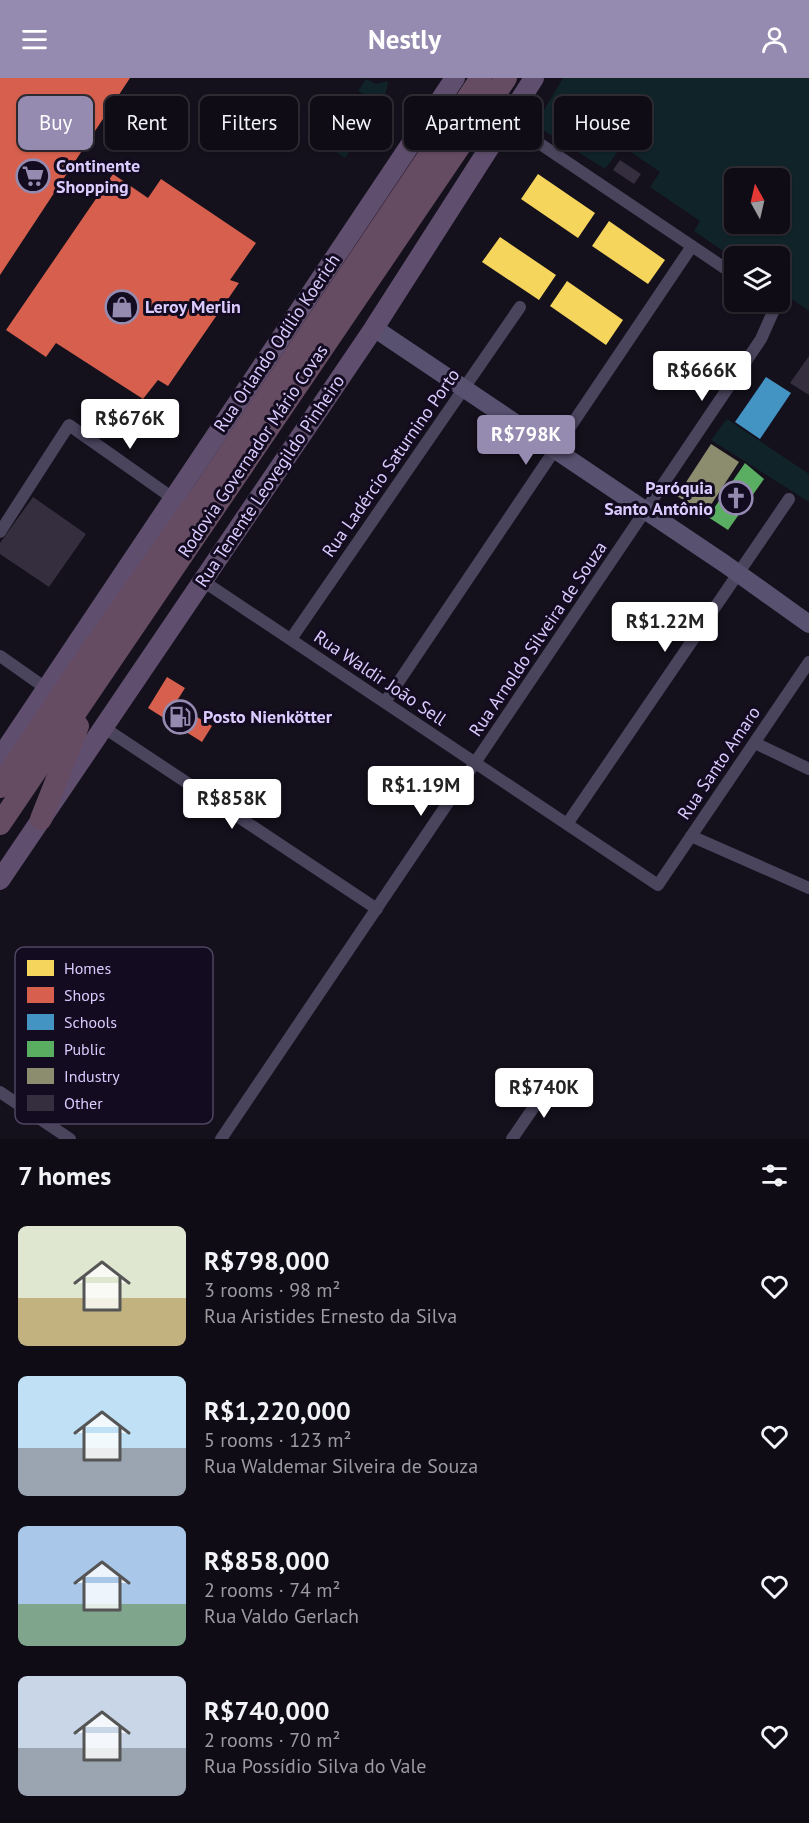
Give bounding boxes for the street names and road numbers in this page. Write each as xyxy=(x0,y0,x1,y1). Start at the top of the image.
street label: Rua Orlando Odílio Koerich xyxy=(208,249,345,436)
street label: Rodovia Governador Mário Covas xyxy=(173,340,333,562)
street label: Rua Ladércio Saturnino Porto xyxy=(317,364,464,561)
street label: Rua Tenente Leovegildo Pinheiro xyxy=(190,370,349,591)
street label: Rua Arnoldo Silveira de Souza xyxy=(464,537,612,741)
street label: Rua Waldir João Sell xyxy=(310,625,452,731)
street label: Rua Santo Amaro xyxy=(672,702,765,824)

